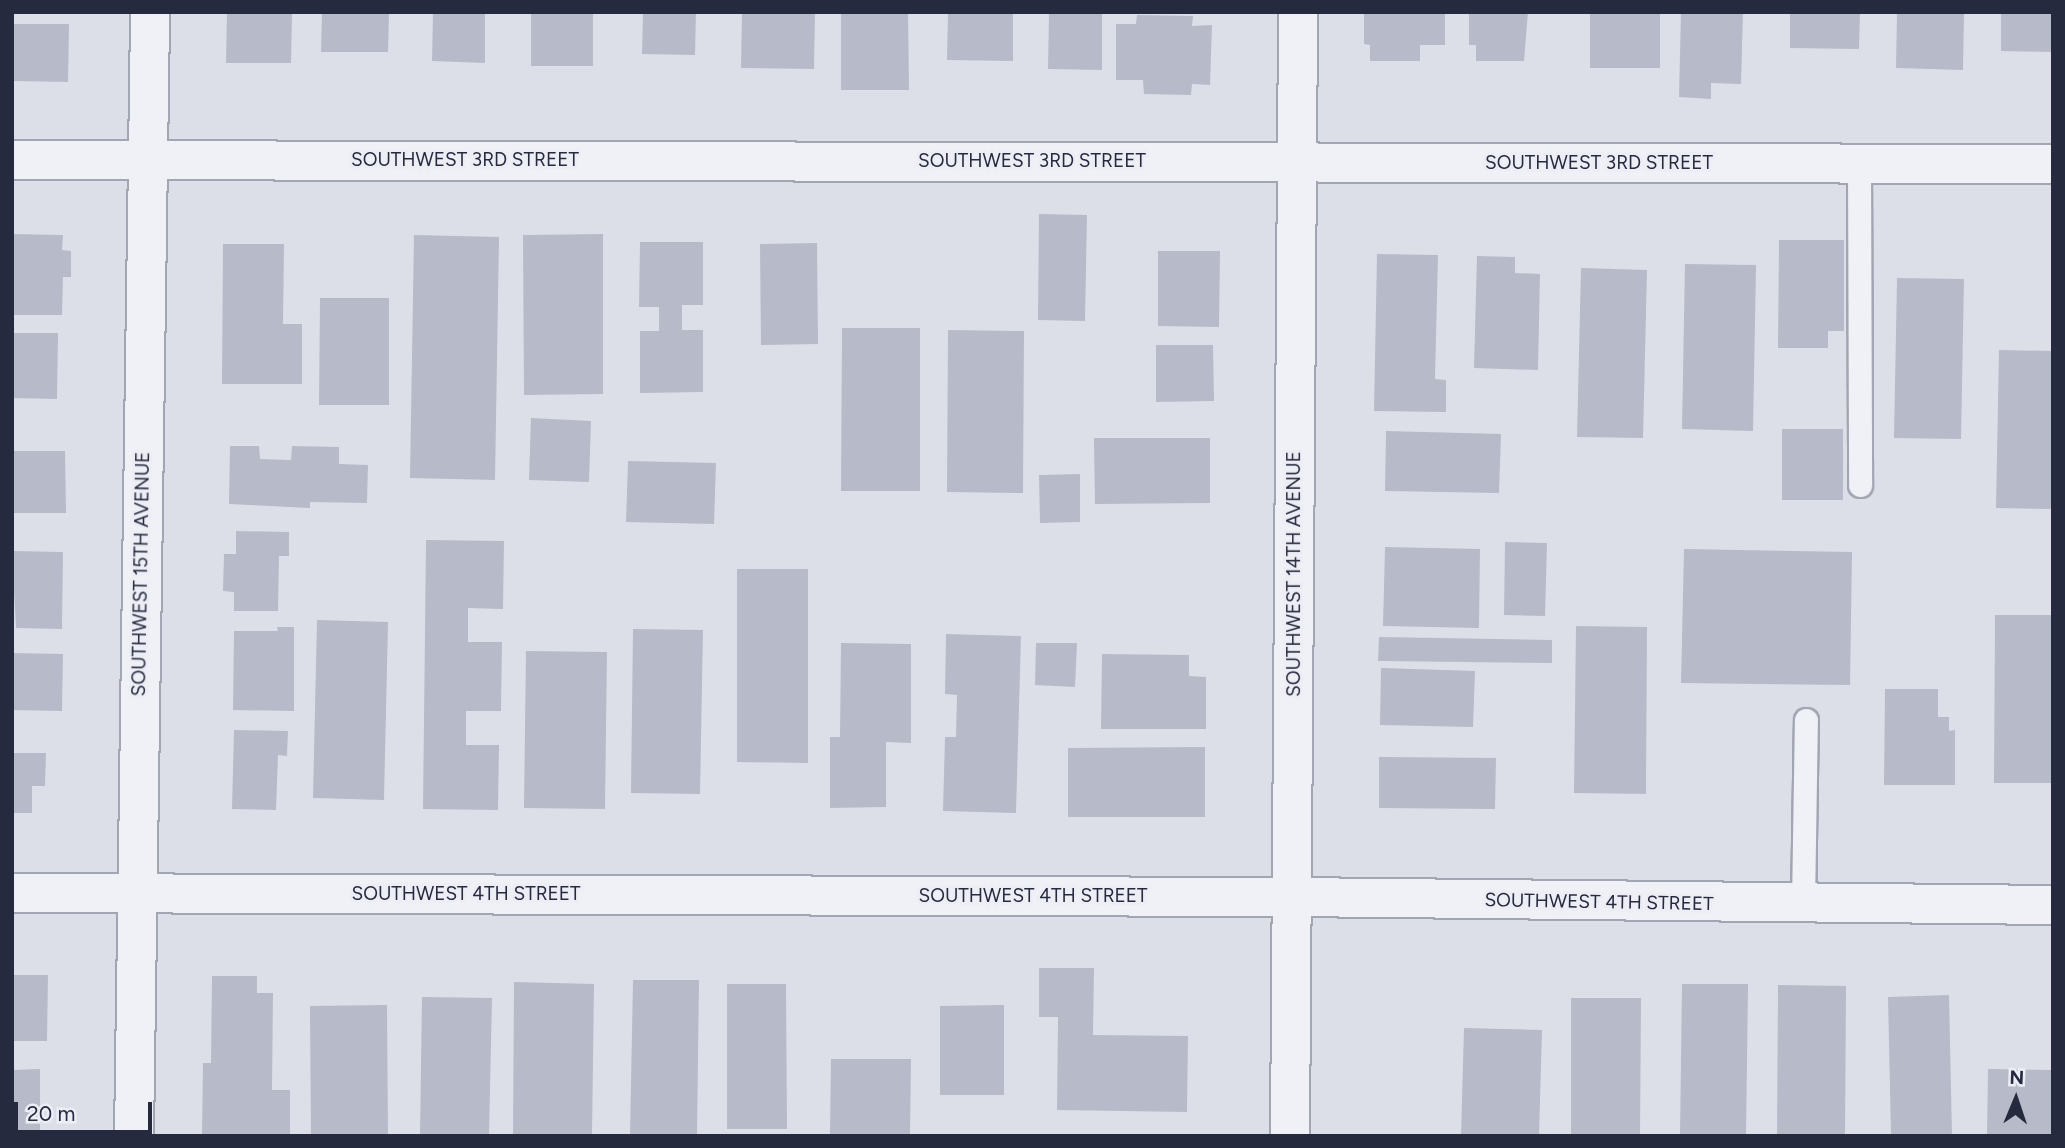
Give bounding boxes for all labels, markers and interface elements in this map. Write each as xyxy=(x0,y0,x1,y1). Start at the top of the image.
street label: SOUTHWEST 3RD STREET xyxy=(351,149,579,171)
street label: SOUTHWEST 3RD STREET xyxy=(918,150,1146,172)
street label: SOUTHWEST 3RD STREET xyxy=(1485,152,1713,174)
street label: SOUTHWEST 15TH AVENUE xyxy=(127,451,155,697)
street label: SOUTHWEST 14TH AVENUE xyxy=(1283,451,1305,697)
street label: SOUTHWEST 4TH STREET xyxy=(351,883,581,905)
street label: SOUTHWEST 4TH STREET xyxy=(918,885,1148,907)
street label: SOUTHWEST 4TH STREET xyxy=(1484,889,1714,915)
north arrow xyxy=(1981,1064,2051,1134)
text: N xyxy=(2009,1066,2024,1089)
scale bar xyxy=(18,1088,156,1132)
text: 20 m xyxy=(27,1101,75,1126)

